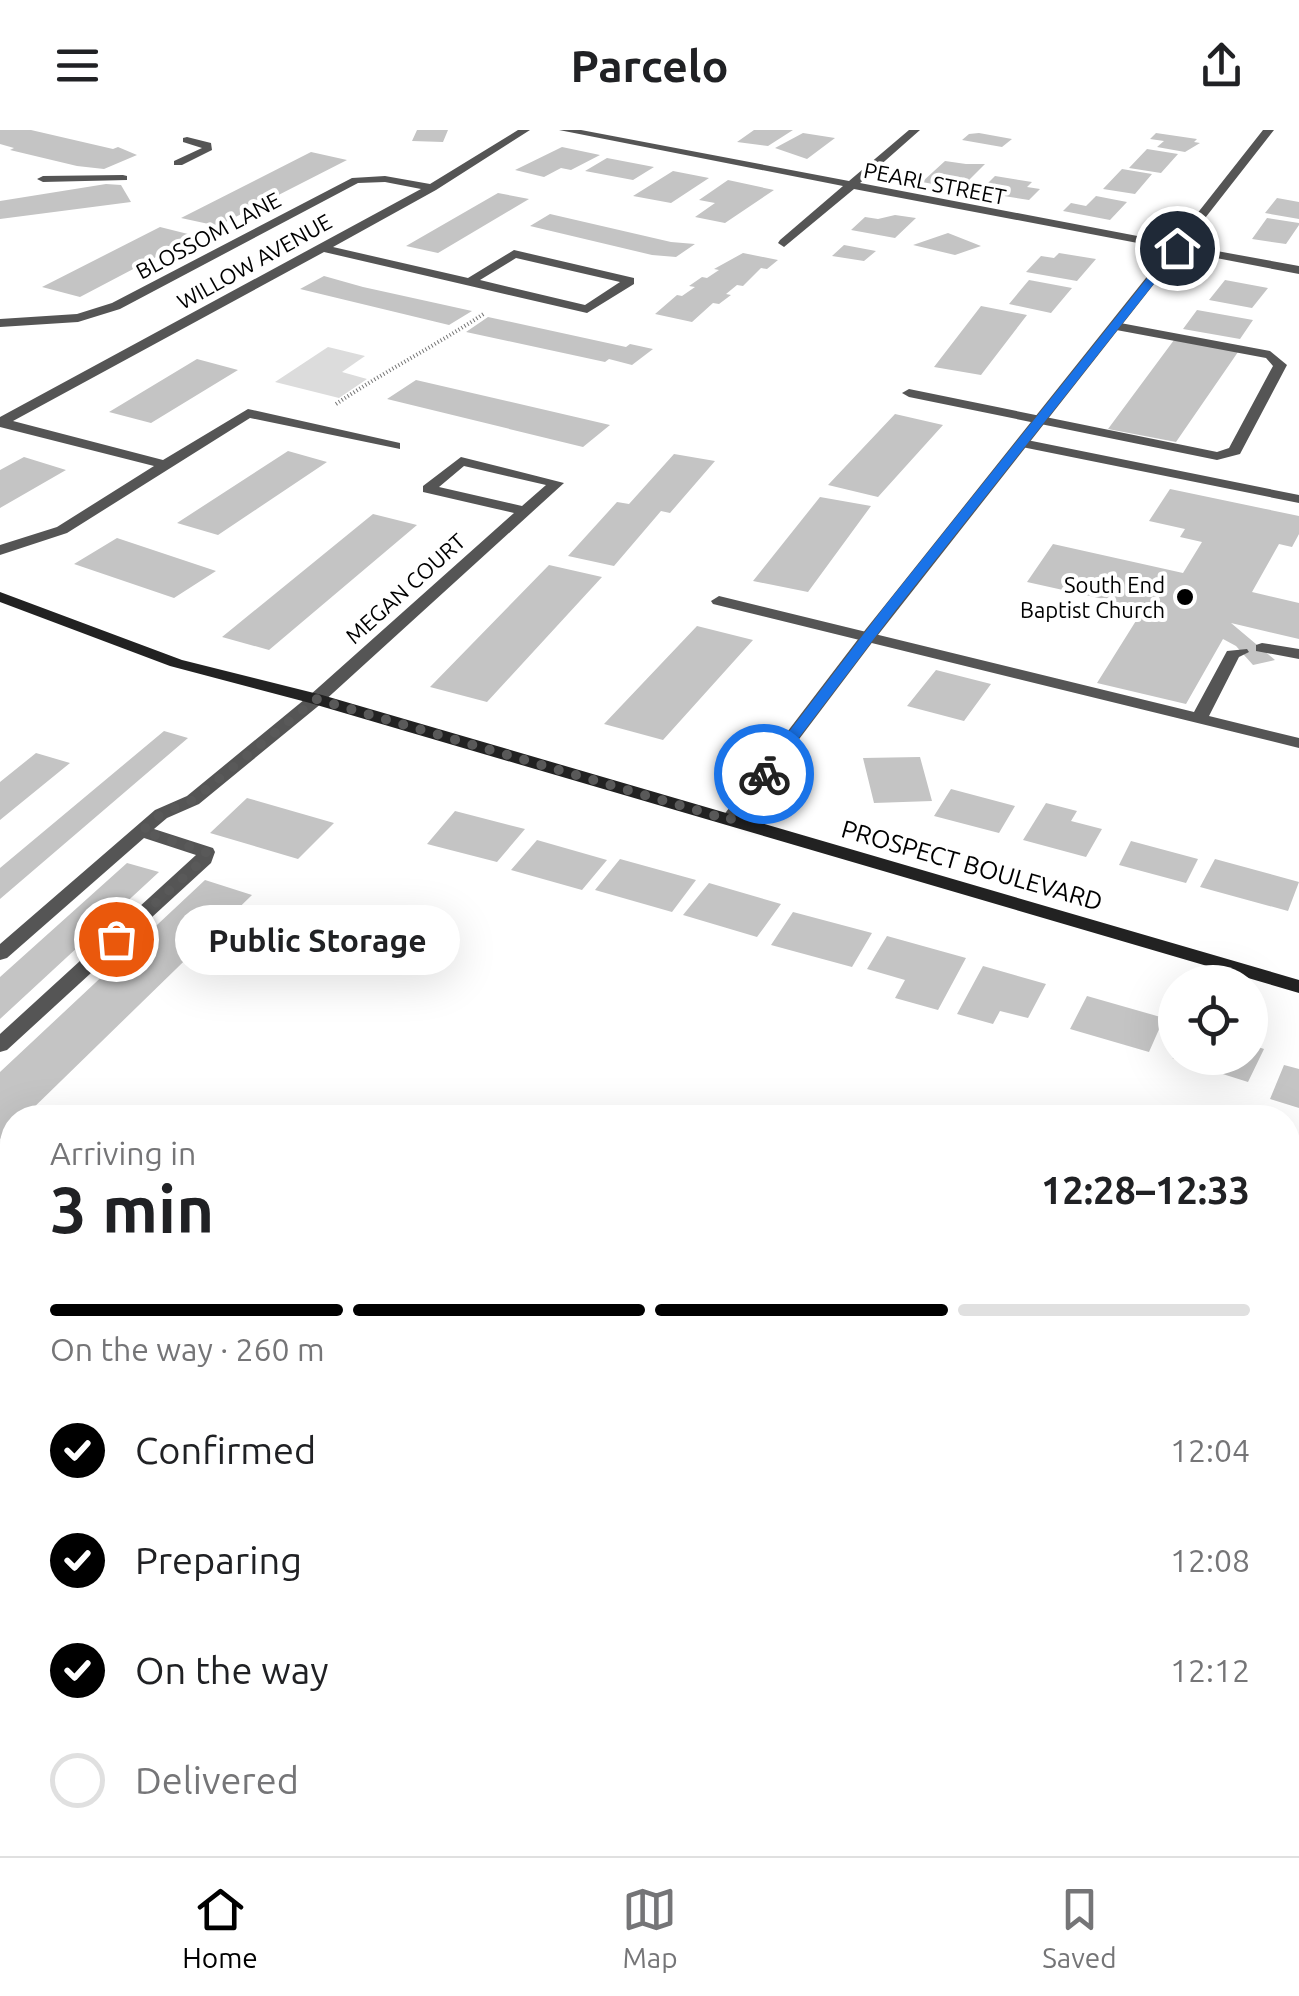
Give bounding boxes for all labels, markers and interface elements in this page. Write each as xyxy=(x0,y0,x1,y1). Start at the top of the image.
icon: menu xyxy=(50,38,105,93)
icon: share xyxy=(1194,38,1249,93)
text: Parcelo xyxy=(570,40,729,91)
street label: PEARL STREET xyxy=(862,157,1008,209)
street label: BLOSSOM LANE xyxy=(131,186,285,284)
pin xyxy=(1135,206,1220,291)
street label: WILLOW AVENUE xyxy=(172,208,336,314)
icon: home xyxy=(1150,221,1205,276)
street label: MEGAN COURT xyxy=(340,528,470,648)
place label: South End Baptist Church xyxy=(1020,572,1165,622)
marker: South End Baptist Church xyxy=(1174,586,1196,608)
courier xyxy=(714,724,814,824)
icon: bike xyxy=(737,747,792,802)
street label: PROSPECT BOULEVARD xyxy=(838,814,1106,916)
pin xyxy=(74,897,159,982)
callout: Public Storage xyxy=(176,904,461,974)
icon: bag xyxy=(89,912,144,967)
text: Public Storage xyxy=(208,922,427,958)
map controls xyxy=(1158,965,1268,1075)
button: locate xyxy=(1158,965,1268,1075)
text: Arriving in xyxy=(50,1135,196,1171)
text: 12:28–12:33 xyxy=(1041,1169,1250,1211)
text: 3 min xyxy=(50,1172,214,1245)
text: On the way · 260 m xyxy=(50,1331,325,1367)
icon: check xyxy=(50,1423,105,1478)
text: Confirmed xyxy=(135,1429,316,1471)
text: 12:04 xyxy=(1170,1432,1250,1468)
icon: check xyxy=(50,1533,105,1588)
text: Preparing xyxy=(135,1539,302,1581)
text: 12:08 xyxy=(1170,1542,1250,1578)
icon: check xyxy=(50,1643,105,1698)
text: On the way xyxy=(135,1649,328,1691)
text: 12:12 xyxy=(1170,1652,1250,1688)
text: Delivered xyxy=(135,1759,299,1801)
tab: Home xyxy=(182,1882,258,1973)
tab: Map xyxy=(622,1882,678,1973)
tab: Saved xyxy=(1042,1882,1117,1973)

